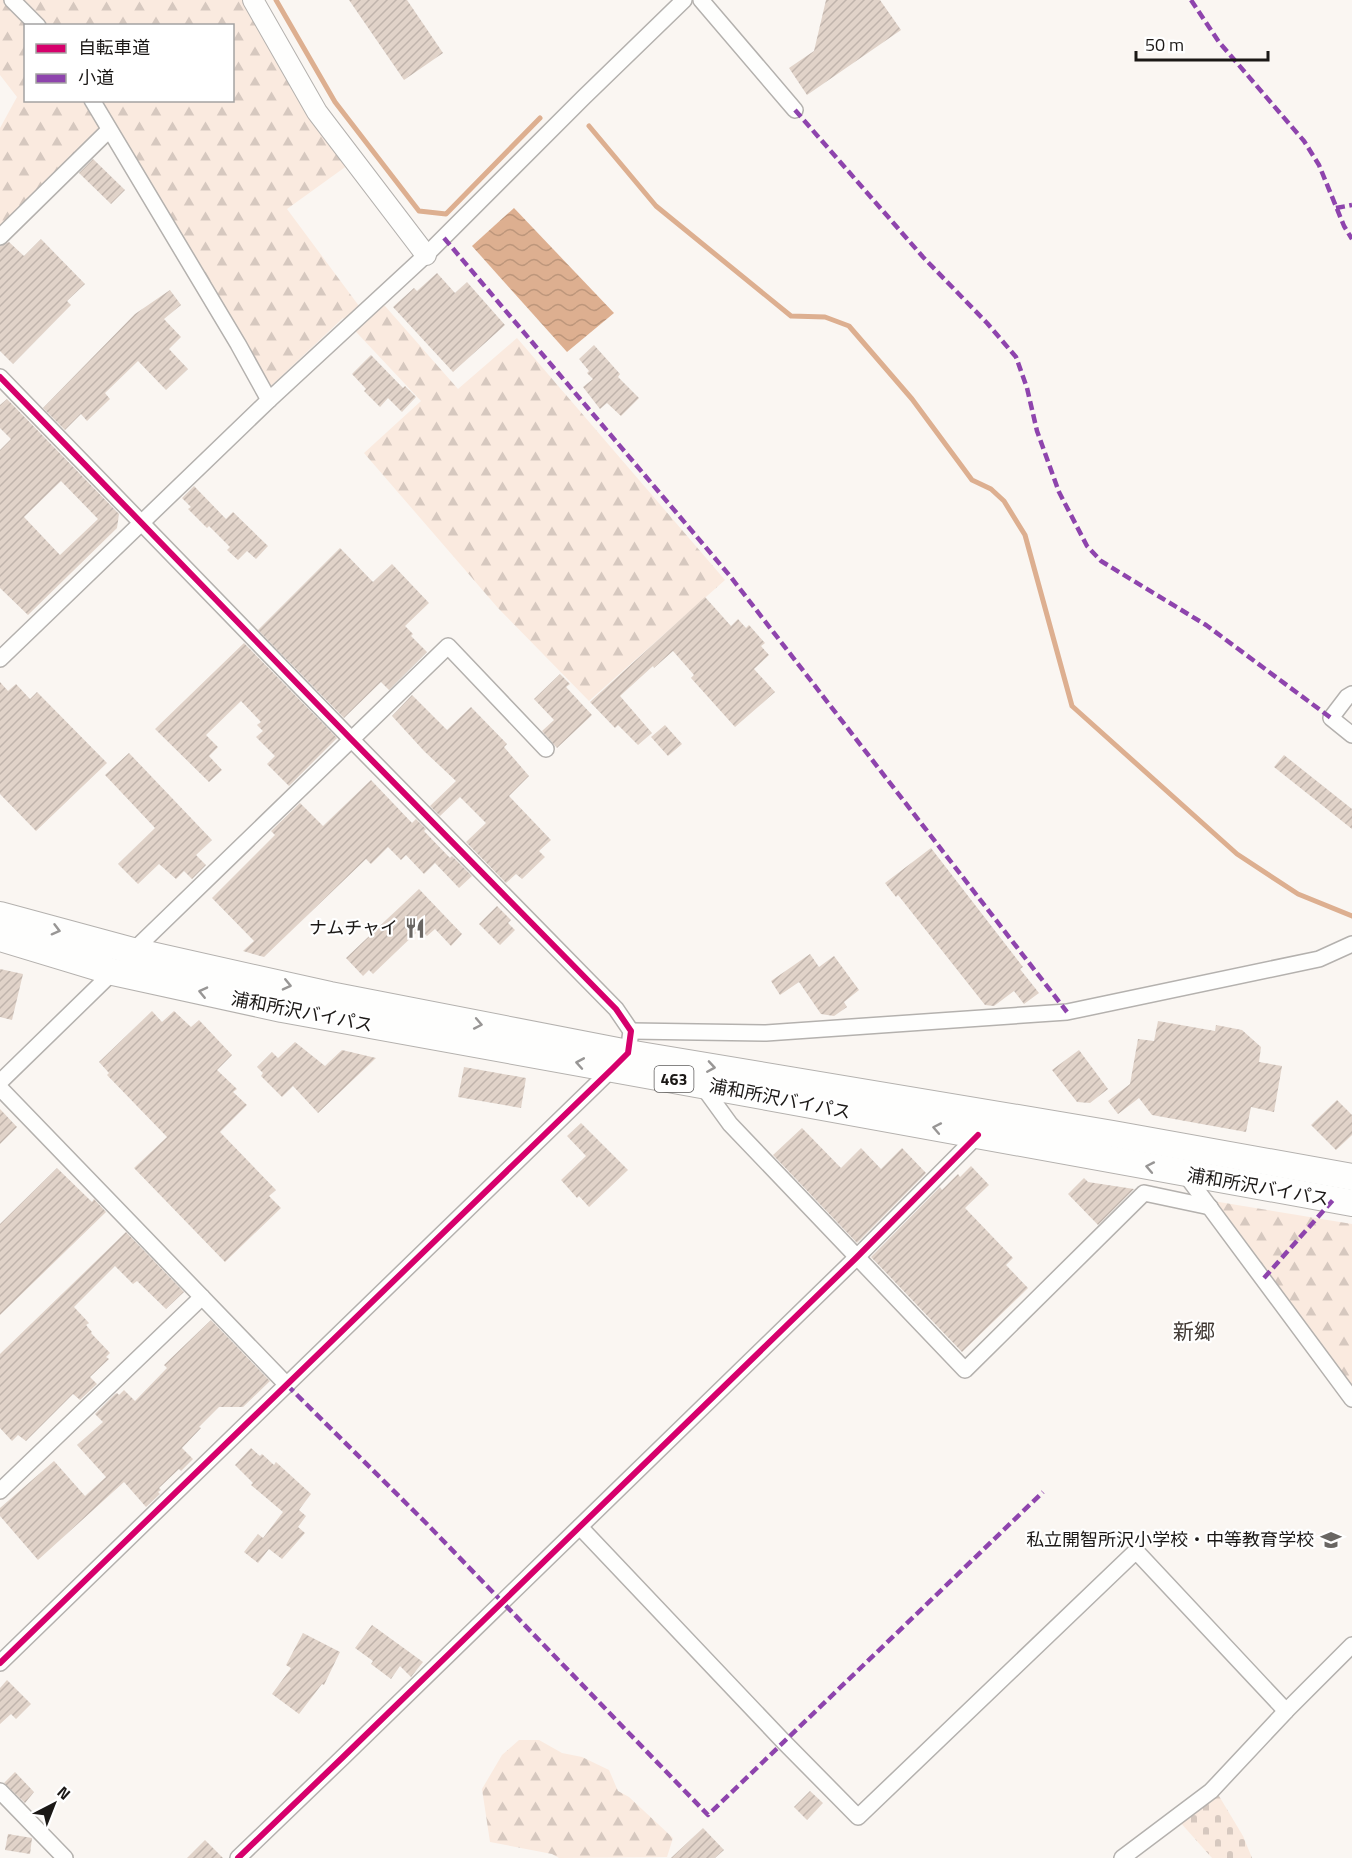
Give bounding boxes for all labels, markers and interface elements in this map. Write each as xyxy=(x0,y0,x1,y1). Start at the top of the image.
legend xyxy=(24,24,234,102)
scale bar xyxy=(1136,24,1268,62)
text: 50 m xyxy=(1145,31,1184,58)
text: 自転車道 xyxy=(78,34,150,61)
text: 小道 xyxy=(78,64,114,91)
place label: ナムチャイ xyxy=(309,914,398,941)
restaurant icon: ナムチャイ xyxy=(403,916,427,940)
one-way arrow xyxy=(51,923,61,935)
one-way arrow xyxy=(282,978,292,991)
street label: 浦和所沢バイパス xyxy=(229,985,375,1038)
one-way arrow xyxy=(198,986,208,999)
one-way arrow xyxy=(473,1017,483,1030)
one-way arrow xyxy=(576,1057,586,1070)
one-way arrow xyxy=(707,1060,716,1072)
road number: 463 xyxy=(654,1066,694,1092)
street label: 浦和所沢バイパス xyxy=(707,1072,853,1125)
one-way arrow xyxy=(933,1122,943,1135)
one-way arrow xyxy=(1145,1161,1155,1174)
street label: 浦和所沢バイパス xyxy=(1185,1161,1331,1212)
district label: 新郷 xyxy=(1173,1315,1215,1347)
place label: 私立開智所沢小学校・中等教育学校 xyxy=(1026,1526,1314,1553)
school or university icon: 私立開智所沢小学校・中等教育学校 xyxy=(1319,1528,1343,1552)
north arrow xyxy=(24,1774,84,1834)
text: N xyxy=(52,1780,76,1805)

